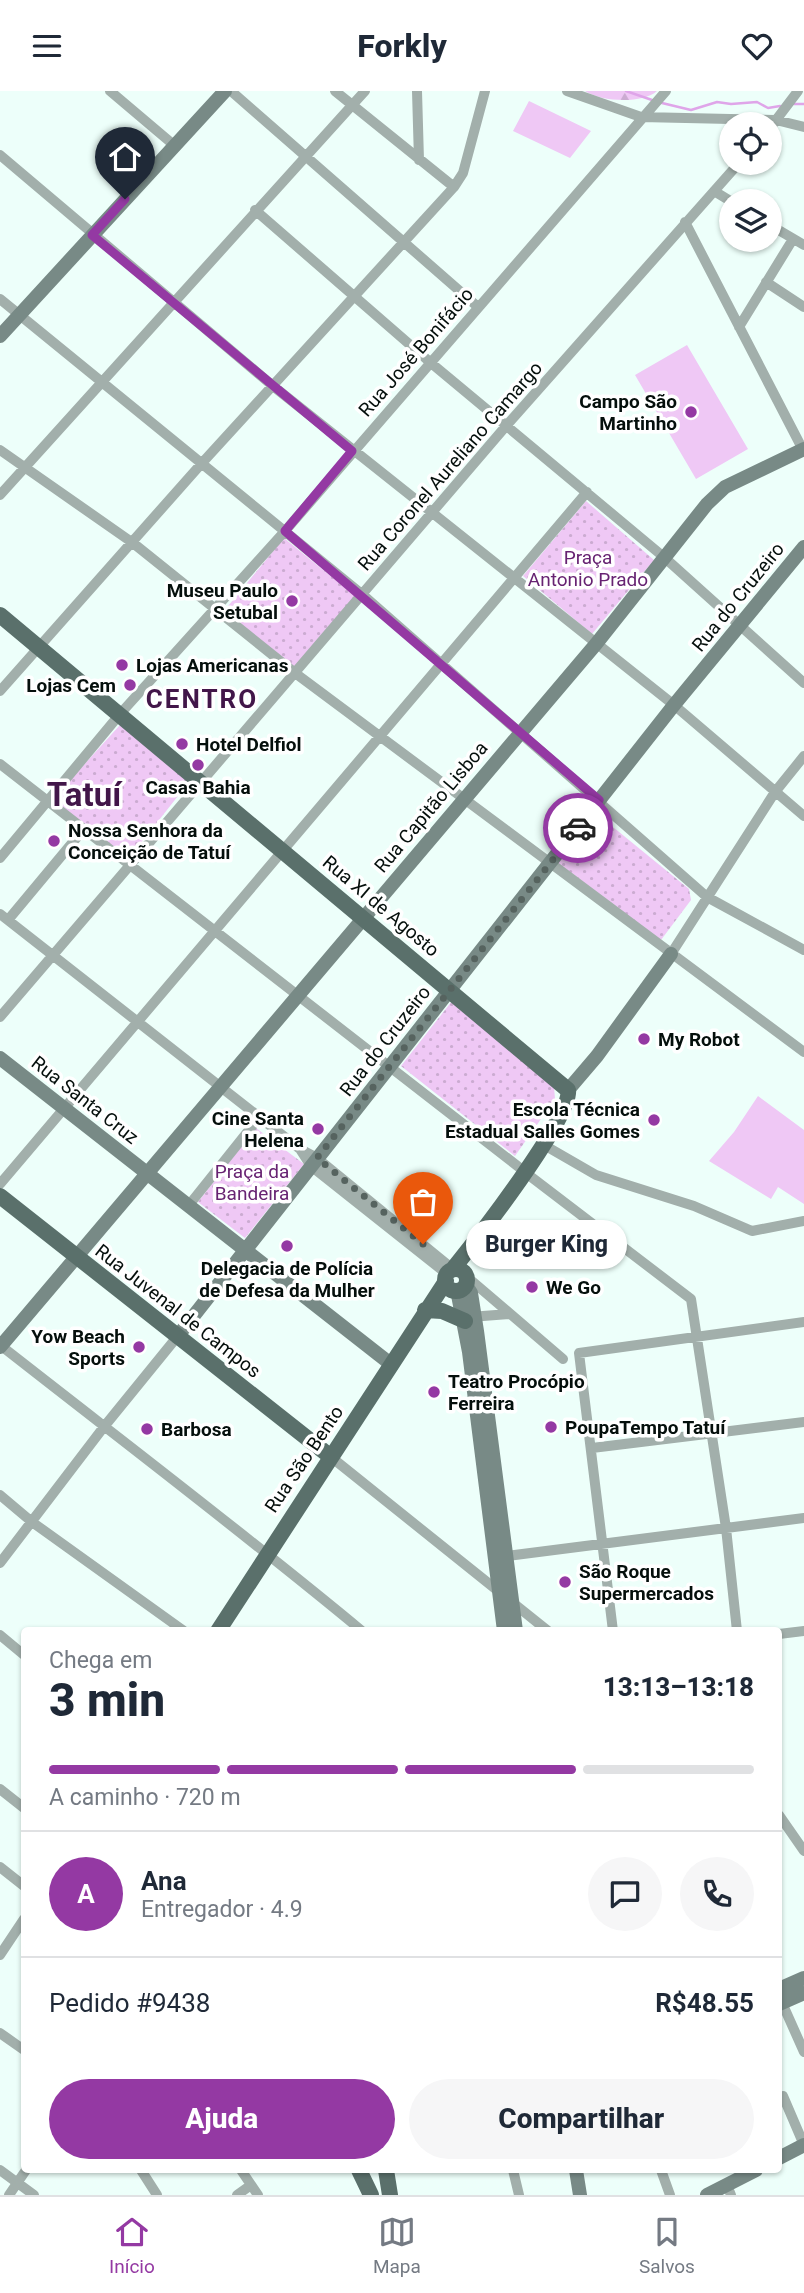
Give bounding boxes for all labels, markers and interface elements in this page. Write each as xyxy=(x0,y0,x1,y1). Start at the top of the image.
icon: menu xyxy=(28,27,66,65)
text: Forkly xyxy=(357,27,447,65)
icon: heart xyxy=(738,27,776,65)
map controls xyxy=(719,112,782,252)
button: locate xyxy=(719,112,782,175)
pin xyxy=(95,127,155,199)
icon: home xyxy=(106,138,144,176)
button: layers xyxy=(719,189,782,252)
street label: Rua José Bonifácio xyxy=(354,283,478,421)
street label: Rua Coronel Aureliano Camargo xyxy=(353,357,547,575)
place label: Campo São Martinho xyxy=(579,390,677,435)
marker: Campo São Martinho xyxy=(683,404,699,420)
street label: Rua do Cruzeiro xyxy=(687,538,789,656)
park label: Praça Antonio Prado xyxy=(528,546,648,591)
place label: Museu Paulo Setubal xyxy=(167,579,278,624)
marker: Museu Paulo Setubal xyxy=(284,593,300,609)
place label: Lojas Americanas xyxy=(136,654,289,677)
marker: Lojas Americanas xyxy=(114,657,130,673)
place label: Lojas Cem xyxy=(26,674,116,697)
marker: Lojas Cem xyxy=(122,677,138,693)
district label: CENTRO xyxy=(146,684,258,714)
place label: Hotel Delfiol xyxy=(196,733,302,756)
marker: Hotel Delfiol xyxy=(174,736,190,752)
street label: Rua Capitão Lisboa xyxy=(370,737,492,877)
marker: Casas Bahia xyxy=(190,757,206,773)
district label: Tatuí xyxy=(47,775,123,814)
place label: Casas Bahia xyxy=(145,776,251,799)
courier xyxy=(543,793,613,863)
icon: car xyxy=(559,809,597,847)
place label: Nossa Senhora da Conceição de Tatuí xyxy=(68,819,232,864)
marker: Nossa Senhora da Conceição de Tatuí xyxy=(46,833,62,849)
street label: Rua XI de Agosto xyxy=(318,851,444,961)
street label: Rua do Cruzeiro xyxy=(335,981,435,1101)
place label: My Robot xyxy=(658,1028,740,1051)
marker: My Robot xyxy=(636,1031,652,1047)
street label: Rua Santa Cruz xyxy=(27,1051,143,1149)
place label: Escola Técnica Estadual Salles Gomes xyxy=(445,1098,640,1143)
place label: Cine Santa Helena xyxy=(212,1107,304,1152)
marker: Escola Técnica Estadual Salles Gomes xyxy=(646,1112,662,1128)
marker: Cine Santa Helena xyxy=(310,1121,326,1137)
park label: Praça da Bandeira xyxy=(215,1160,289,1205)
pin xyxy=(393,1172,453,1244)
icon: bag xyxy=(404,1183,442,1221)
callout: Burger King xyxy=(465,1219,626,1269)
text: Burger King xyxy=(485,1231,608,1258)
marker: Delegacia de Polícia de Defesa da Mulher xyxy=(279,1238,295,1254)
street label: Rua Juvenal de Campos xyxy=(91,1239,265,1383)
place label: Delegacia de Polícia de Defesa da Mulher xyxy=(199,1257,375,1302)
place label: We Go xyxy=(546,1276,601,1299)
marker: We Go xyxy=(524,1279,540,1295)
place label: Yow Beach Sports xyxy=(31,1325,125,1370)
marker: Yow Beach Sports xyxy=(131,1339,147,1355)
place label: Teatro Procópio Ferreira xyxy=(448,1370,585,1415)
marker: Teatro Procópio Ferreira xyxy=(426,1384,442,1400)
street label: Rua São Bento xyxy=(260,1401,348,1517)
place label: PoupaTempo Tatuí xyxy=(565,1416,727,1439)
place label: Barbosa xyxy=(161,1418,232,1441)
marker: PoupaTempo Tatuí xyxy=(543,1419,559,1435)
marker: Barbosa xyxy=(139,1421,155,1437)
place label: São Roque Supermercados xyxy=(579,1560,714,1605)
marker: São Roque Supermercados xyxy=(557,1574,573,1590)
text: Chega em xyxy=(49,1647,152,1674)
text: 13:13–13:18 xyxy=(603,1672,754,1702)
text: 3 min xyxy=(49,1673,165,1727)
text: A caminho · 720 m xyxy=(49,1784,241,1811)
button: chat xyxy=(588,1857,662,1931)
button: phone xyxy=(680,1857,754,1931)
text: Ana xyxy=(141,1866,187,1896)
text: A xyxy=(77,1879,95,1909)
text: Entregador · 4.9 xyxy=(141,1896,303,1923)
text: Pedido #9438 xyxy=(49,1988,210,2018)
text: R$48.55 xyxy=(655,1988,754,2018)
button: Ajuda xyxy=(49,2079,395,2159)
button: Compartilhar xyxy=(409,2079,754,2159)
tab: Início xyxy=(109,2213,155,2278)
tab: Mapa xyxy=(373,2213,421,2278)
tab: Salvos xyxy=(639,2213,695,2278)

